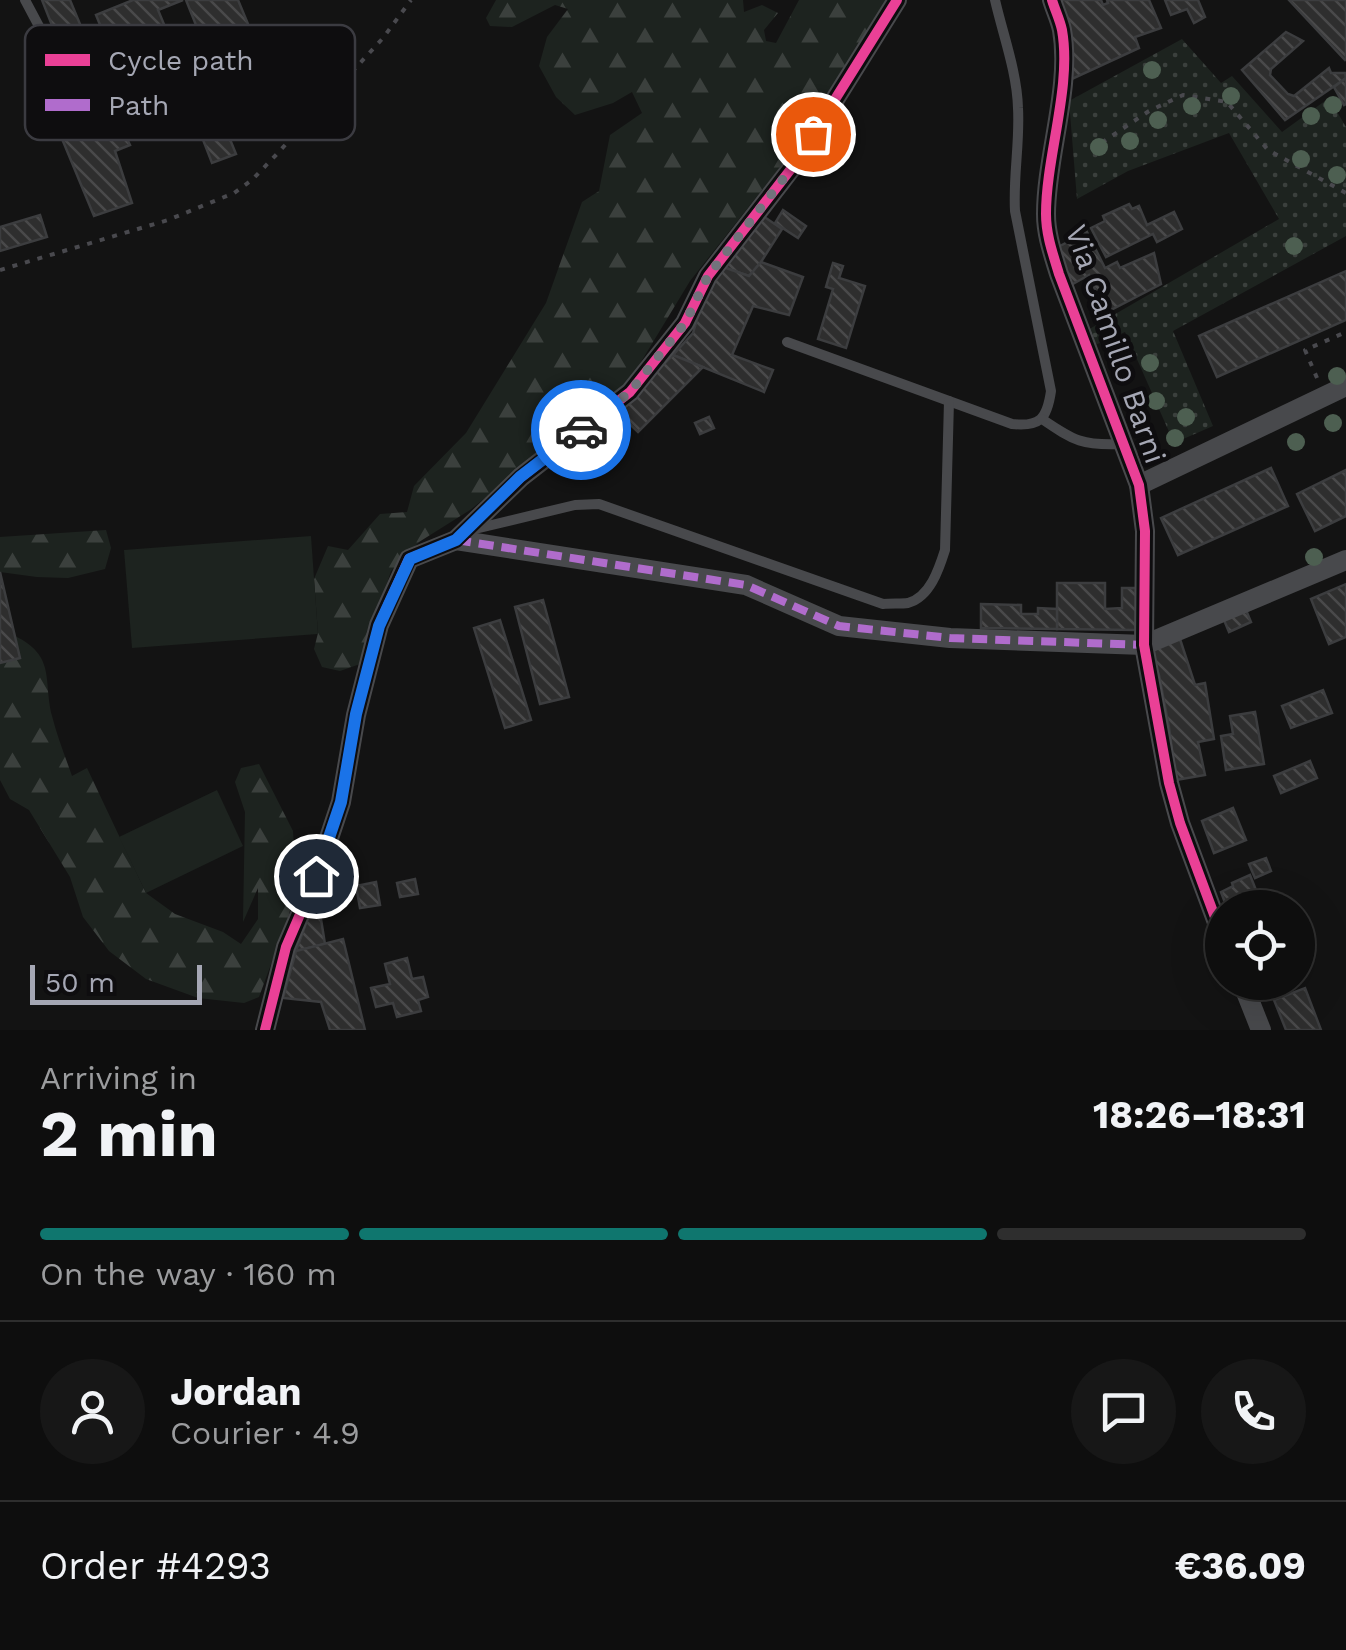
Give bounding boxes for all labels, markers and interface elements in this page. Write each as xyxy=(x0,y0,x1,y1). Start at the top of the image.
legend xyxy=(25,25,355,140)
text: Cycle path xyxy=(108,44,254,77)
text: Path xyxy=(108,89,169,122)
pin xyxy=(771,92,856,177)
icon: bag xyxy=(786,107,841,162)
street label: Via Camillo Barni xyxy=(1059,220,1173,468)
courier xyxy=(531,380,631,480)
icon: car xyxy=(554,403,609,458)
pin xyxy=(274,834,359,919)
icon: home xyxy=(289,849,344,904)
map controls xyxy=(1205,890,1315,1000)
button: locate xyxy=(1205,890,1315,1000)
scale bar xyxy=(30,960,202,1004)
text: 50 m xyxy=(45,966,115,999)
text: Arriving in xyxy=(40,1059,197,1097)
text: 18:26–18:31 xyxy=(1093,1093,1306,1137)
text: 2 min xyxy=(40,1096,218,1172)
text: On the way · 160 m xyxy=(40,1255,337,1293)
button: person xyxy=(40,1359,145,1464)
button: chat xyxy=(1071,1359,1176,1464)
button: phone xyxy=(1201,1359,1306,1464)
text: Jordan xyxy=(170,1370,302,1414)
text: Courier · 4.9 xyxy=(170,1414,360,1452)
text: Order #4293 xyxy=(40,1544,271,1588)
text: €36.09 xyxy=(1175,1544,1306,1588)

